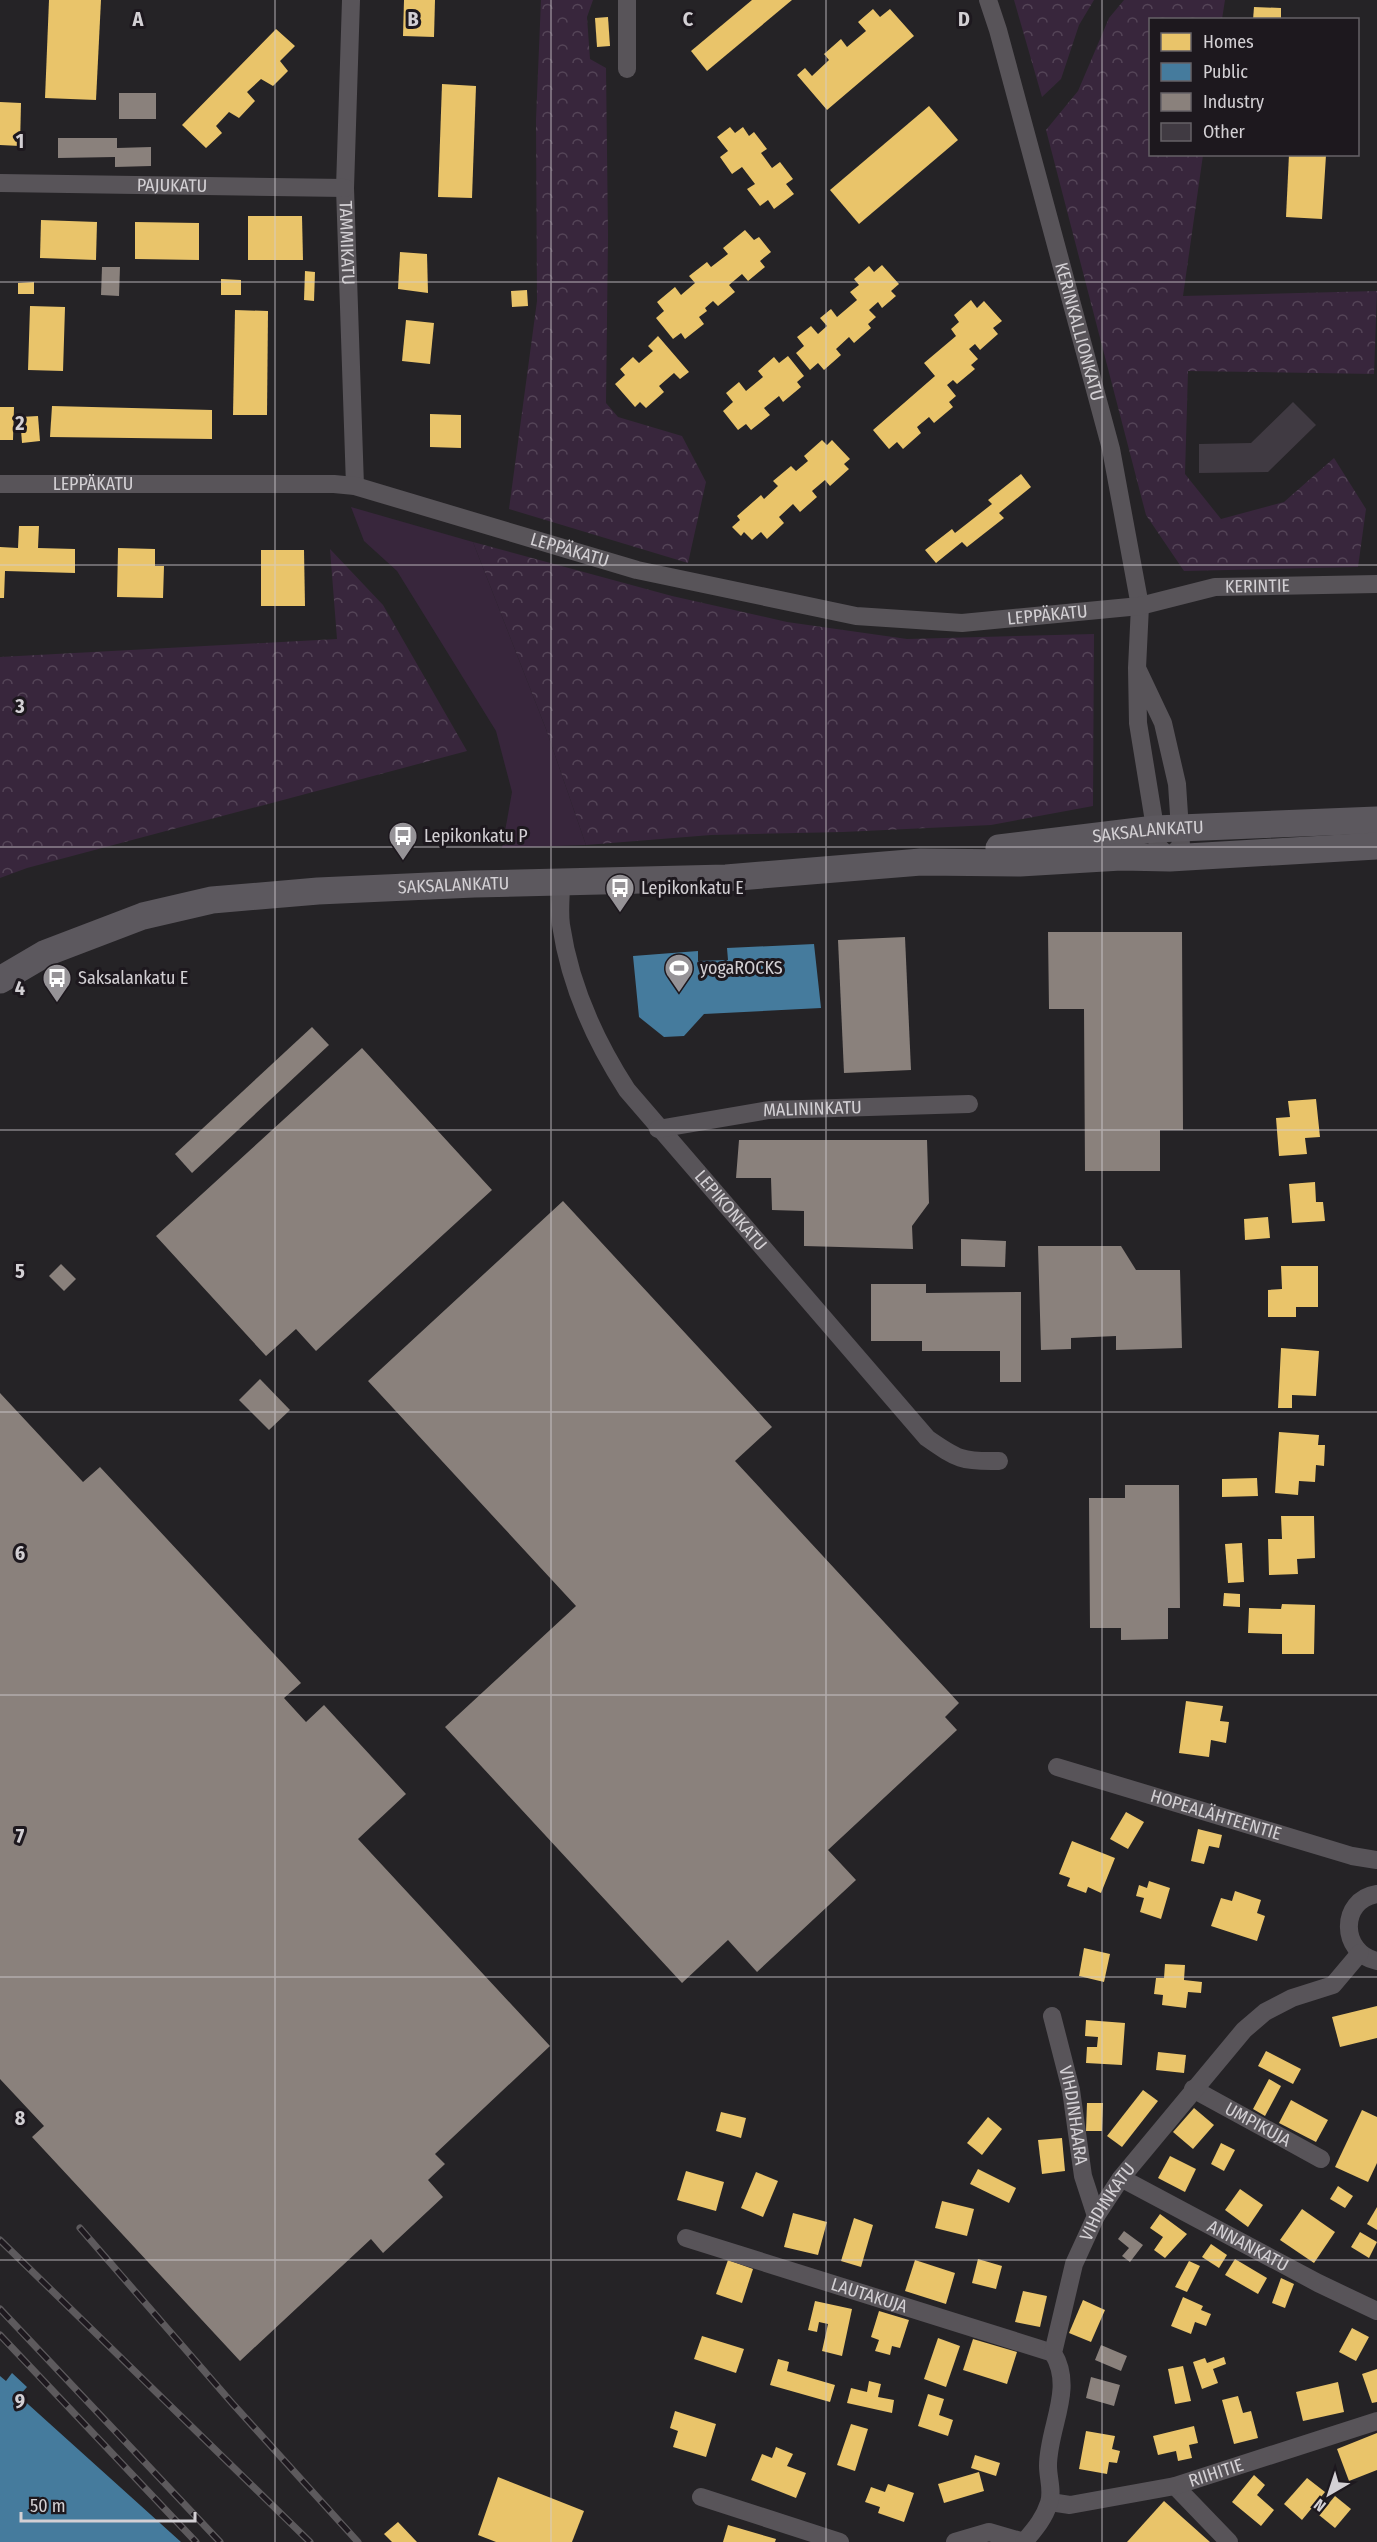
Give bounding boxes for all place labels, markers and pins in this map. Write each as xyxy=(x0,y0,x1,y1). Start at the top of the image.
bus stop icon: Lepikonkatu P xyxy=(387,820,419,862)
place label: Lepikonkatu P xyxy=(424,825,528,847)
bus stop icon: Lepikonkatu E xyxy=(604,872,636,914)
place label: Lepikonkatu E xyxy=(641,877,744,899)
sports icon: yogaROCKS xyxy=(663,952,695,994)
place label: yogaROCKS xyxy=(700,957,783,979)
bus stop icon: Saksalankatu E xyxy=(41,962,73,1004)
place label: Saksalankatu E xyxy=(78,967,188,989)

